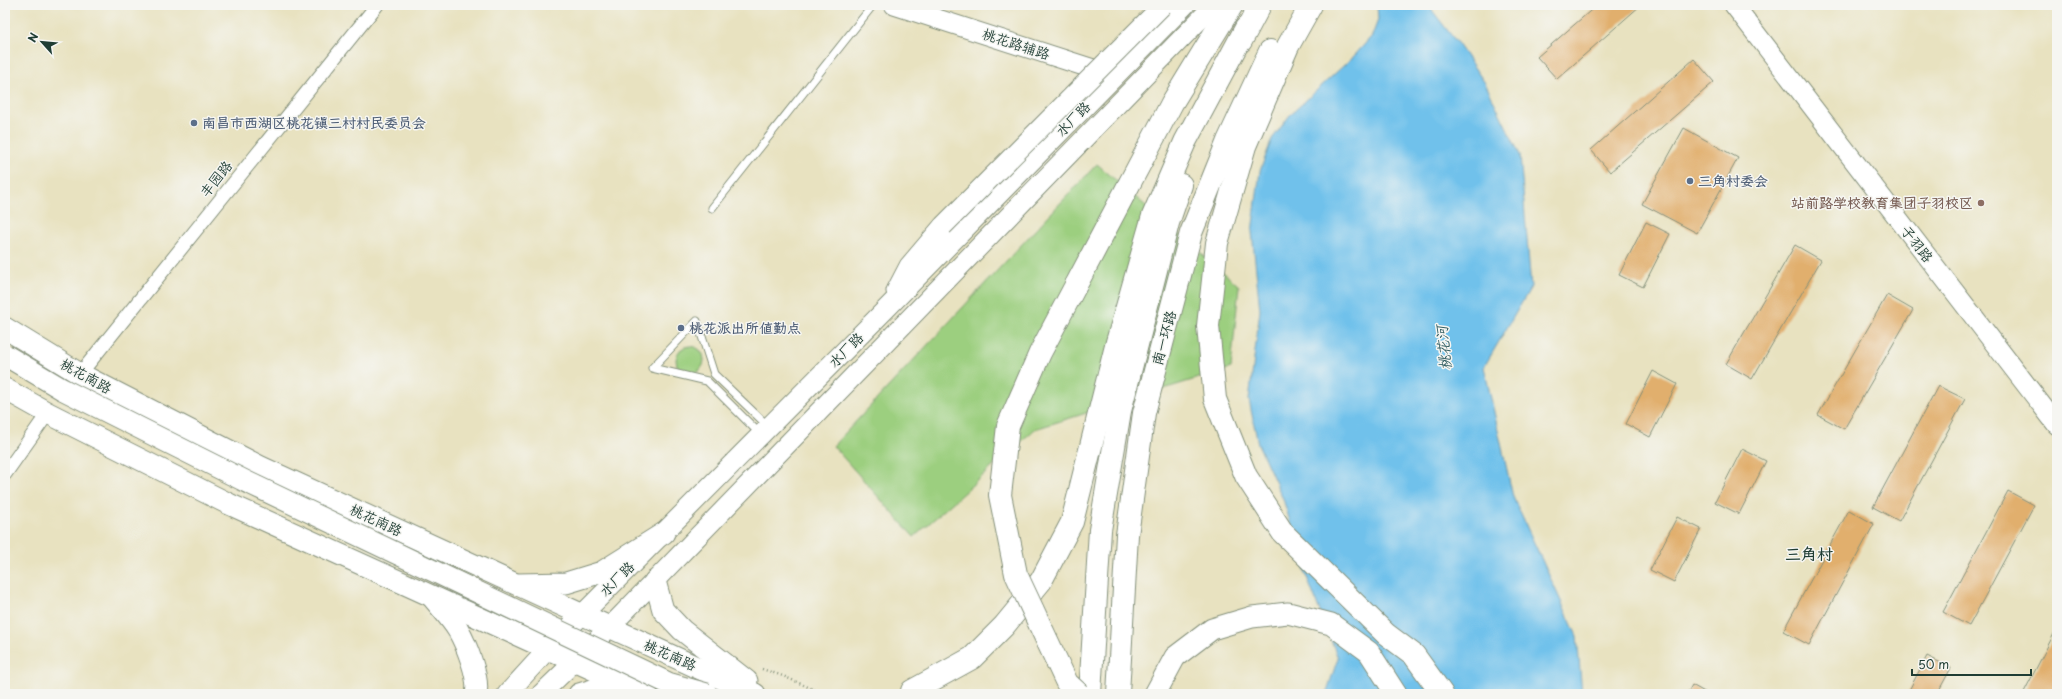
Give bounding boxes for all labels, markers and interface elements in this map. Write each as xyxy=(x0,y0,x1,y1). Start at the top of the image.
north arrow xyxy=(22,22,62,62)
street label: 桃花路辅路 xyxy=(980,23,1053,64)
text: N xyxy=(23,29,42,45)
street label: 水厂路 xyxy=(1050,96,1095,141)
place label: 南昌市西湖区桃花镇三村村民委员会 xyxy=(202,112,426,133)
marker: 南昌市西湖区桃花镇三村村民委员会 xyxy=(189,118,199,128)
street label: 丰园路 xyxy=(194,156,237,202)
place label: 三角村委会 xyxy=(1698,170,1768,191)
marker: 三角村委会 xyxy=(1685,176,1695,186)
place label: 站前路学校教育集团子羽校区 xyxy=(1791,192,1973,213)
marker: 站前路学校教育集团子羽校区 xyxy=(1976,198,1986,208)
street label: 子羽路 xyxy=(1896,221,1939,267)
street label: 南一环路 xyxy=(1146,308,1181,368)
place label: 桃花派出所值勤点 xyxy=(689,317,801,338)
water label: 桃花河 xyxy=(1428,322,1456,372)
marker: 桃花派出所值勤点 xyxy=(676,323,686,333)
street label: 水厂路 xyxy=(823,327,868,372)
street label: 桃花南路 xyxy=(57,353,116,398)
street label: 桃花南路 xyxy=(346,498,406,541)
district label: 三角村 xyxy=(1785,541,1833,565)
street label: 水厂路 xyxy=(594,556,639,601)
street label: 桃花南路 xyxy=(640,634,700,676)
scale bar xyxy=(1912,651,2031,677)
text: 50 m xyxy=(1918,655,1949,673)

